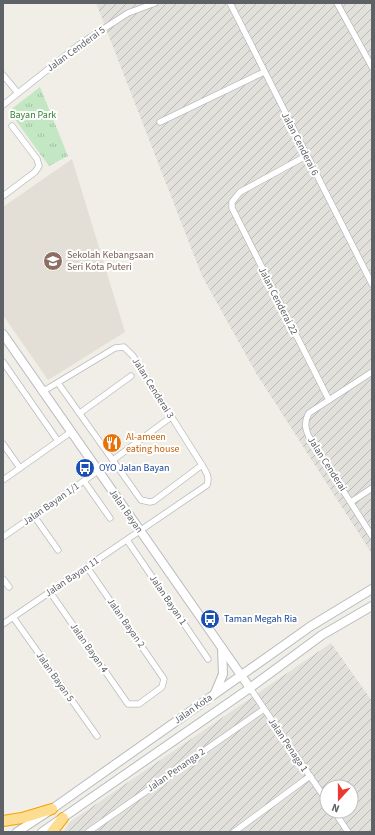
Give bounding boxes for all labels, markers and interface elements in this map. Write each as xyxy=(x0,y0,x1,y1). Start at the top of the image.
street label: Jalan Cenderai 5 xyxy=(44,23,108,75)
park label: Bayan Park xyxy=(10,108,56,122)
street label: Jalan Cenderai 6 xyxy=(278,110,322,178)
place label: Sekolah Kebangsaan Seri Kota Puteri xyxy=(67,248,154,274)
school or university icon: Sekolah Kebangsaan Seri Kota Puteri xyxy=(42,250,64,272)
street label: Jalan Cenderai 22 xyxy=(255,265,301,337)
street label: Jalan Cenderai 3 xyxy=(129,355,177,421)
place label: Al-ameen eating house xyxy=(126,430,180,456)
restaurant icon: Al-ameen eating house xyxy=(101,432,123,454)
street label: Jalan Cenderai xyxy=(304,434,350,494)
bus stop icon: OYO Jalan Bayan xyxy=(74,457,96,479)
place label: OYO Jalan Bayan xyxy=(99,461,170,475)
street label: Jalan Bayan 1/1 xyxy=(20,479,82,529)
street label: Jalan Bayan xyxy=(106,486,146,536)
street label: Jalan Bayan 11 xyxy=(42,554,102,600)
street label: Jalan Bayan 1 xyxy=(146,572,190,628)
street label: Jalan Bayan 2 xyxy=(104,595,148,651)
bus stop icon: Taman Megah Ria xyxy=(199,608,221,630)
place label: Taman Megah Ria xyxy=(224,612,297,626)
street label: Jalan Bayan 4 xyxy=(67,620,111,676)
street label: Jalan Bayan 5 xyxy=(33,649,77,705)
street label: Jalan Kota xyxy=(171,691,215,727)
street label: Jalan Penaga 1 xyxy=(265,715,311,775)
street label: Jalan Penanga 2 xyxy=(144,745,208,795)
north arrow xyxy=(319,779,359,819)
text: N xyxy=(329,800,342,816)

